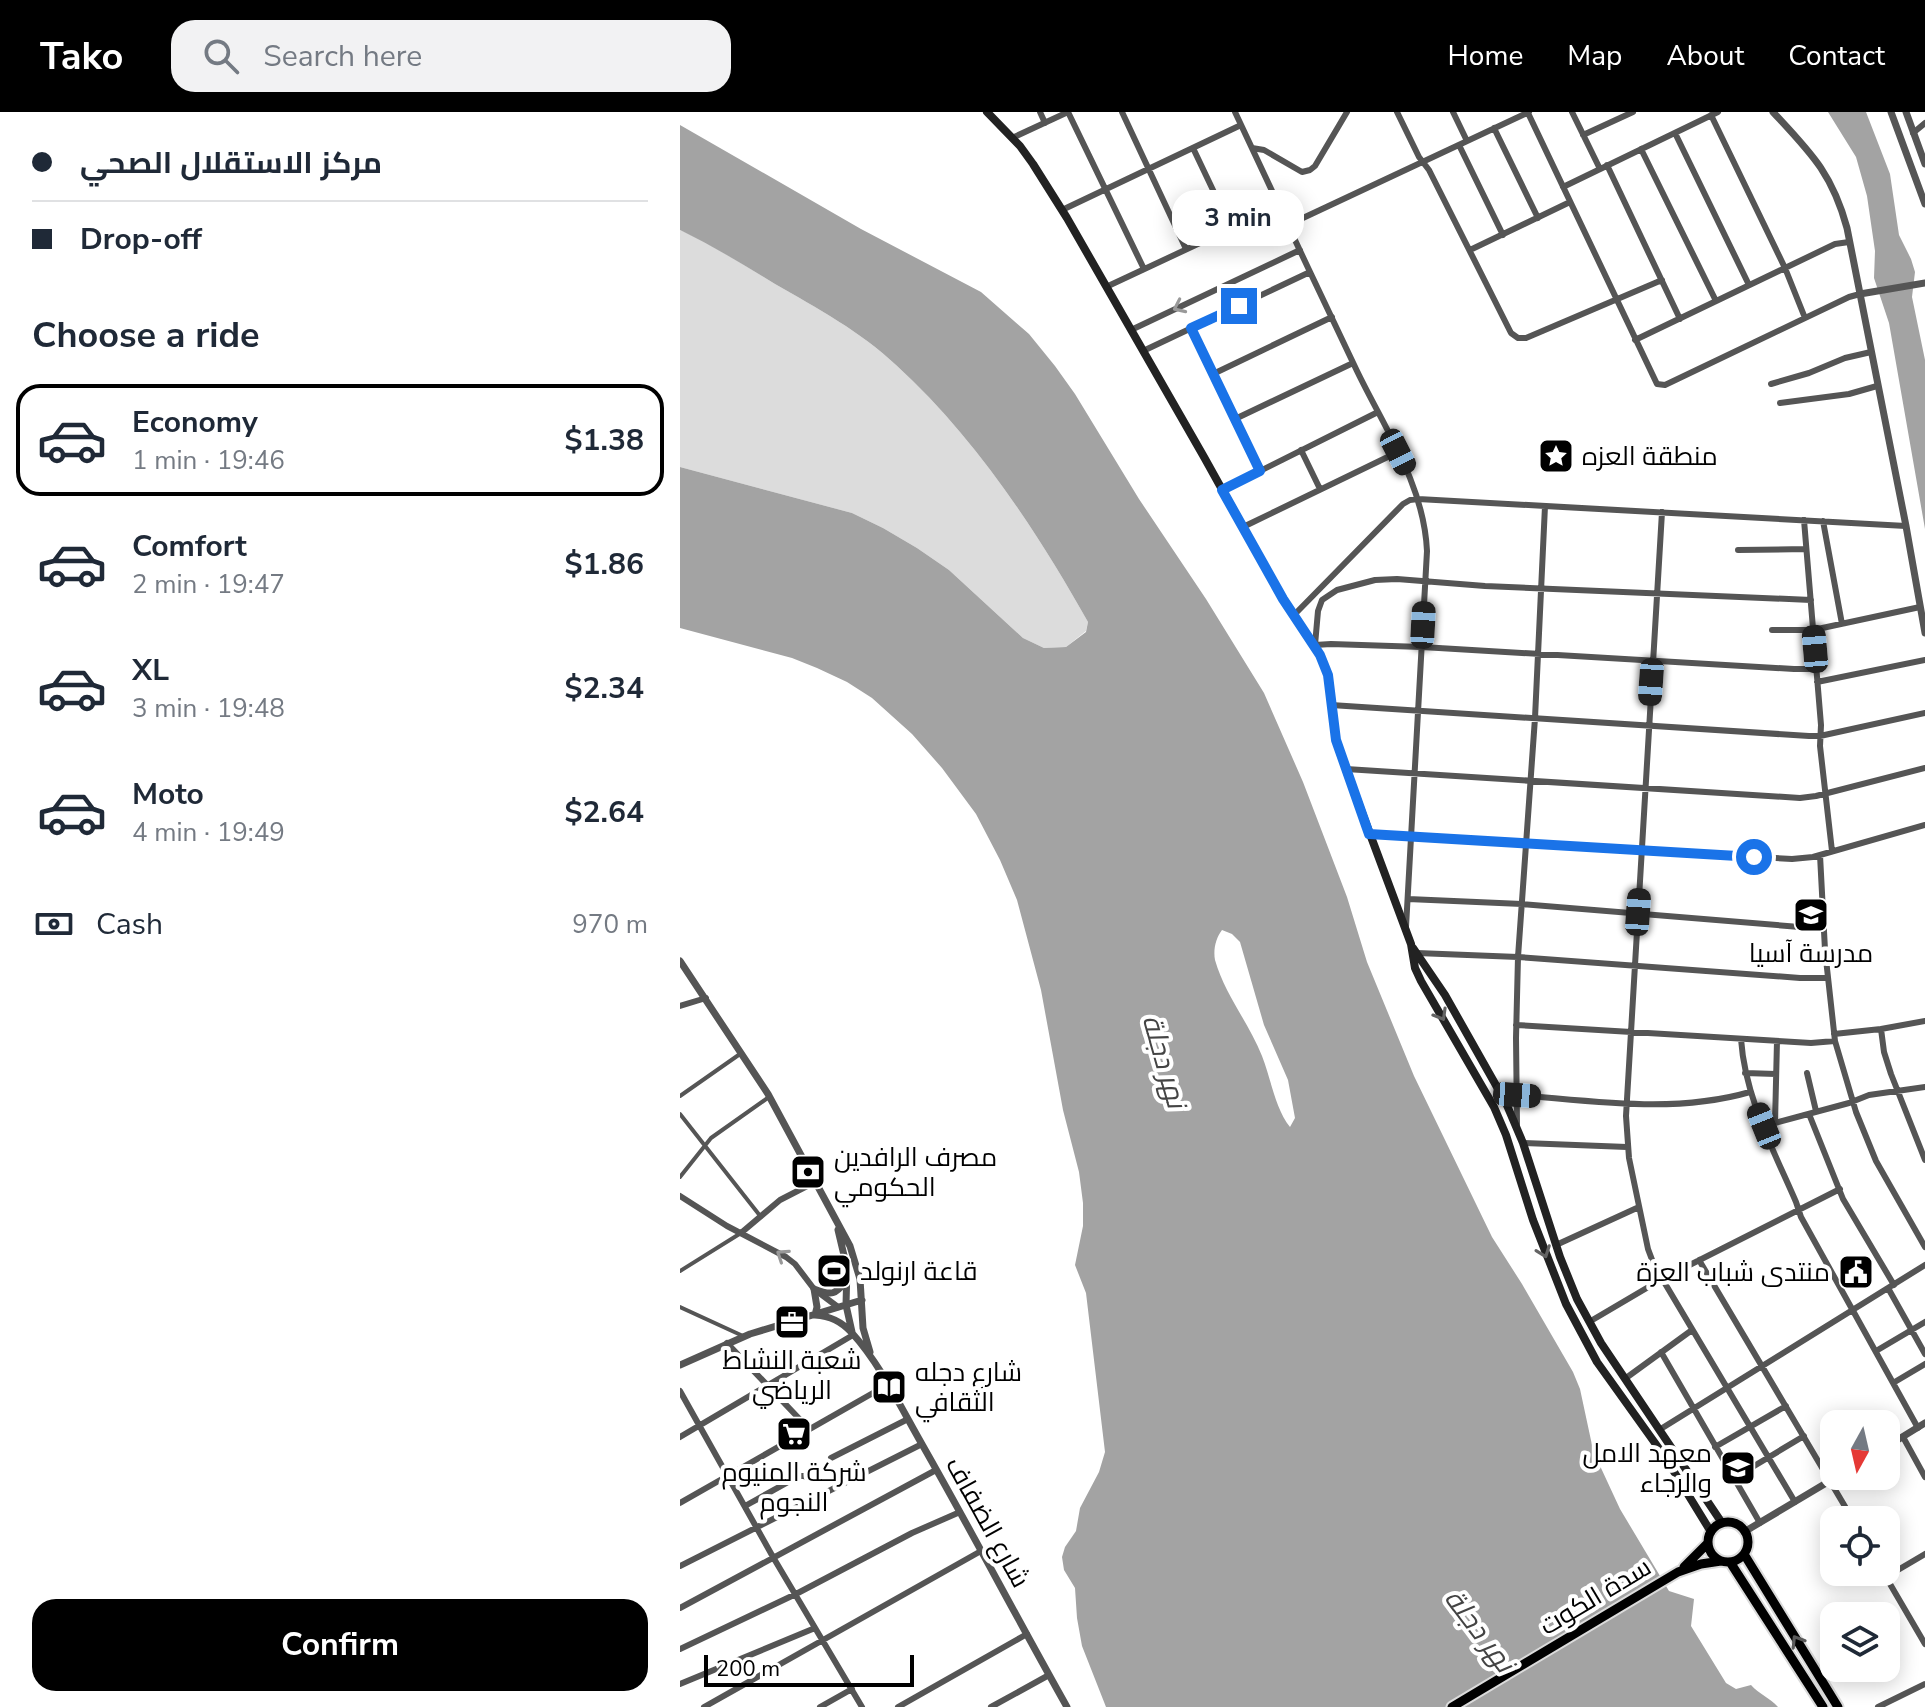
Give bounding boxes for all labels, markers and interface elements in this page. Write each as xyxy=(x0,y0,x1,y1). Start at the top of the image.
search box xyxy=(171,20,731,92)
text: Tako xyxy=(40,31,123,82)
icon: search xyxy=(199,34,243,78)
text: Search here xyxy=(263,36,422,77)
text: Home xyxy=(1448,37,1523,75)
text: Map xyxy=(1567,37,1622,75)
text: About xyxy=(1666,37,1744,75)
text: Contact xyxy=(1788,37,1885,75)
text: مركز الاستقلال الصحي xyxy=(80,143,382,184)
callout: 3 min xyxy=(1173,190,1305,246)
text: 3 min xyxy=(1204,200,1272,235)
text: Drop-off xyxy=(80,219,202,260)
route end xyxy=(1221,288,1257,324)
one-way arrow xyxy=(1172,297,1187,313)
text: Choose a ride xyxy=(32,311,260,360)
text: Economy xyxy=(132,402,258,443)
icon: car xyxy=(36,404,108,476)
text: $1.38 xyxy=(565,420,644,461)
car xyxy=(1376,425,1420,479)
place icon: منطقة العزه xyxy=(1537,437,1575,475)
place label: منطقة العزه xyxy=(1582,439,1718,474)
text: 1 min · 19:46 xyxy=(132,443,285,478)
text: Comfort xyxy=(132,526,247,567)
icon: car xyxy=(36,528,108,600)
text: $1.86 xyxy=(565,544,644,585)
text: 2 min · 19:47 xyxy=(132,567,285,602)
car xyxy=(1410,600,1436,650)
car xyxy=(1801,624,1829,674)
text: XL xyxy=(132,650,169,691)
icon: car xyxy=(36,652,108,724)
car xyxy=(1637,657,1665,707)
text: $2.34 xyxy=(565,668,644,709)
text: 3 min · 19:48 xyxy=(132,691,285,726)
text: Moto xyxy=(132,774,204,815)
icon: car xyxy=(36,776,108,848)
text: $2.64 xyxy=(565,792,644,833)
text: 4 min · 19:49 xyxy=(132,815,285,850)
route start xyxy=(1736,839,1772,875)
car xyxy=(1624,887,1652,937)
school or university icon: مدرسة آسيا xyxy=(1792,896,1830,934)
icon: cash xyxy=(32,902,76,946)
text: Cash xyxy=(96,904,163,945)
text: 970 m xyxy=(572,907,648,942)
place label: مدرسة آسيا xyxy=(1749,936,1873,971)
one-way arrow xyxy=(1431,1006,1447,1021)
water label: نهر دجلة xyxy=(1133,1010,1196,1115)
car xyxy=(1492,1081,1542,1109)
car xyxy=(1744,1099,1784,1153)
place label: مصرف الرافدين الحكومي xyxy=(834,1140,997,1208)
bank icon: مصرف الرافدين الحكومي xyxy=(789,1153,827,1191)
one-way arrow xyxy=(1535,1244,1551,1258)
one-way arrow xyxy=(776,1250,790,1265)
sports icon: قاعة ارنولد xyxy=(815,1252,853,1290)
public building icon: منتدى شباب العزة xyxy=(1837,1253,1875,1291)
place label: قاعة ارنولد xyxy=(860,1254,977,1289)
place label: منتدى شباب العزة xyxy=(1636,1255,1830,1290)
office icon: شعبة النشاط الرياضي xyxy=(773,1303,811,1341)
place label: شعبة النشاط الرياضي xyxy=(722,1343,862,1409)
place label: شارع دجله الثقافي xyxy=(915,1355,1022,1423)
library icon: شارع دجله الثقافي xyxy=(870,1368,908,1406)
north arrow xyxy=(1820,1410,1900,1490)
map controls xyxy=(1820,1410,1900,1682)
supermarket icon: شركة المنيوم النجوم xyxy=(775,1415,813,1453)
place label: معهد الامل والرجاء xyxy=(1582,1436,1712,1501)
school or university icon: معهد الامل والرجاء xyxy=(1719,1449,1757,1487)
street label: شارع الضفاف xyxy=(937,1451,1038,1594)
place label: شركة المنيوم النجوم xyxy=(721,1455,867,1520)
button: locate xyxy=(1820,1506,1900,1586)
street label: سدة الكوت xyxy=(1533,1549,1657,1643)
water label: نهر دجلة xyxy=(1435,1581,1525,1682)
button: Confirm xyxy=(32,1599,648,1691)
button: layers xyxy=(1820,1602,1900,1682)
one-way arrow xyxy=(1792,1635,1807,1650)
scale bar xyxy=(704,1651,914,1687)
text: 200 m xyxy=(716,1654,780,1684)

